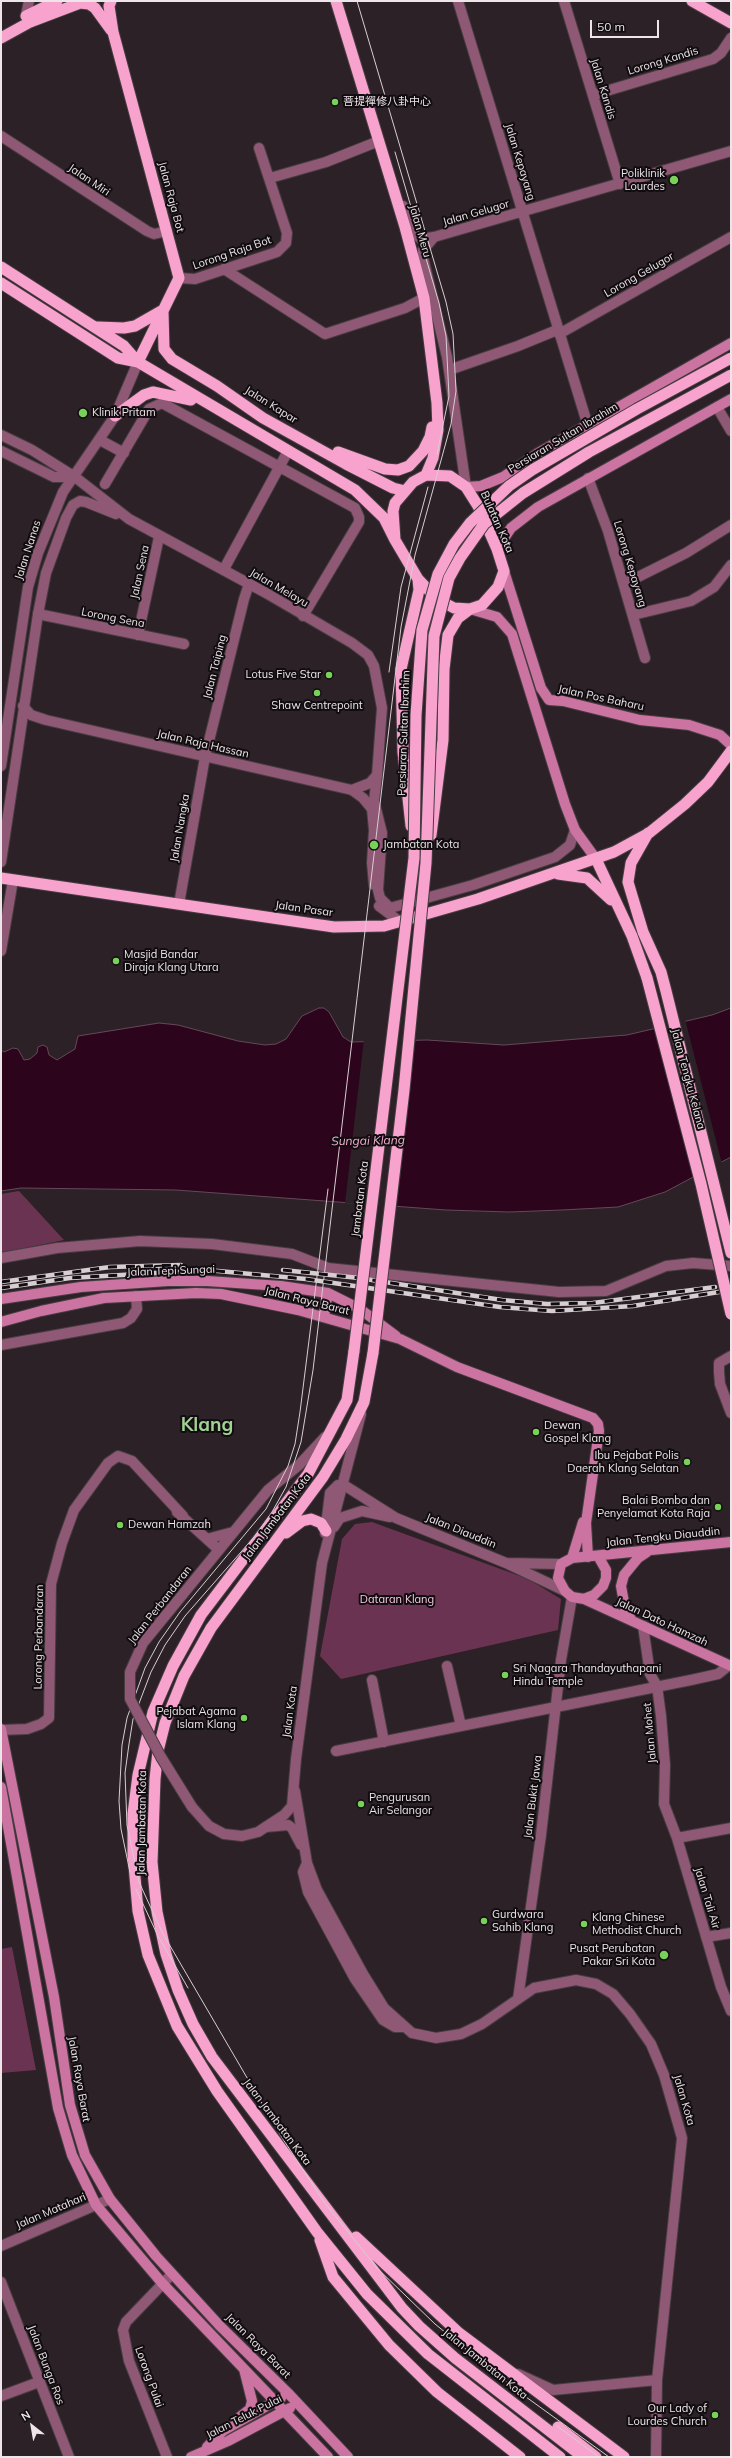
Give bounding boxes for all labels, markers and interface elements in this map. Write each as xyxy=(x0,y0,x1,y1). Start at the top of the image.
scale bar xyxy=(592,12,661,38)
text: 50 m xyxy=(597,19,625,34)
street label: Lorong Kandis xyxy=(626,44,700,78)
street label: Jalan Kandis xyxy=(587,57,619,121)
place label: 菩提禪修八卦中心 xyxy=(343,95,431,109)
marker: 菩提禪修八卦中心 xyxy=(330,97,340,107)
street label: Jalan Kepayang xyxy=(502,122,538,202)
street label: Jalan Raja Bot xyxy=(155,160,187,234)
street label: Jalan Miri xyxy=(66,161,112,199)
place label: Poliklinik Lourdes xyxy=(621,167,665,193)
marker: Poliklinik Lourdes xyxy=(668,174,680,186)
street label: Jalan Gelugor xyxy=(441,197,511,229)
street label: Jalan Meru xyxy=(406,203,434,259)
street label: Lorong Raja Bot xyxy=(191,233,273,273)
street label: Lorong Gelugor xyxy=(602,250,676,300)
street label: Jalan Kapar xyxy=(242,384,300,426)
street label: Persiaran Sultan Ibrahim xyxy=(506,400,620,476)
place label: Klinik Pritam xyxy=(92,406,156,420)
marker: Klinik Pritam xyxy=(77,407,89,419)
street label: Bulatan Kota xyxy=(477,489,517,555)
street label: Jalan Nanas xyxy=(12,518,44,582)
street label: Lorong Kepayang xyxy=(611,519,649,609)
street label: Jalan Sena xyxy=(128,544,152,600)
street label: Jalan Melayu xyxy=(247,566,311,610)
street label: Lorong Sena xyxy=(80,605,146,631)
street label: Jalan Taiping xyxy=(201,633,229,701)
place label: Lotus Five Star xyxy=(246,668,321,682)
marker: Lotus Five Star xyxy=(324,670,334,680)
street label: Persiaran Sultan Ibrahim xyxy=(395,670,413,796)
street label: Jalan Pos Baharu xyxy=(557,682,645,714)
marker: Shaw Centrepoint xyxy=(312,688,322,698)
place label: Shaw Centrepoint xyxy=(271,699,363,713)
street label: Jalan Raja Hassan xyxy=(156,727,250,761)
street label: Jalan Nangka xyxy=(168,793,192,863)
place label: Jambatan Kota xyxy=(383,838,459,852)
marker: Jambatan Kota xyxy=(368,839,380,851)
street label: Jalan Pasar xyxy=(274,898,334,920)
place label: Masjid Bandar Diraja Klang Utara xyxy=(124,948,219,974)
marker: Masjid Bandar Diraja Klang Utara xyxy=(111,956,121,966)
street label: Jalan Tengku Kelana xyxy=(668,1027,708,1131)
water label: Sungai Klang xyxy=(331,1133,405,1149)
street label: Jambatan Kota xyxy=(349,1160,371,1238)
street label: Jalan Tepi Sungai xyxy=(127,1263,215,1279)
street label: Jalan Raya Barat xyxy=(263,1284,351,1318)
district label: Klang xyxy=(181,1414,233,1436)
place label: Dewan Gospel Klang xyxy=(544,1419,611,1445)
marker: Dewan Gospel Klang xyxy=(531,1427,541,1437)
place label: Ibu Pejabat Polis Daerah Klang Selatan xyxy=(567,1449,679,1475)
marker: Ibu Pejabat Polis Daerah Klang Selatan xyxy=(682,1457,692,1467)
street label: Jalan Jambatan Kota xyxy=(240,1471,314,1563)
place label: Balai Bomba dan Penyelamat Kota Raja xyxy=(597,1494,710,1520)
marker: Balai Bomba dan Penyelamat Kota Raja xyxy=(713,1502,723,1512)
street label: Jalan Diauddin xyxy=(424,1511,498,1551)
place label: Dewan Hamzah xyxy=(128,1518,211,1532)
marker: Dewan Hamzah xyxy=(115,1520,125,1530)
street label: Jalan Tengku Diauddin xyxy=(605,1524,721,1550)
street label: Jalan Perbandaran xyxy=(125,1563,195,1647)
street label: Lorong Perbandaran xyxy=(31,1584,47,1690)
park label: Dataran Klang xyxy=(360,1593,434,1607)
street label: Jalan Dato Hamzah xyxy=(614,1595,710,1649)
place label: Sri Nagara Thandayuthapani Hindu Temple xyxy=(513,1662,661,1688)
marker: Sri Nagara Thandayuthapani Hindu Temple xyxy=(500,1670,510,1680)
street label: Jalan Kota xyxy=(280,1685,300,1739)
street label: Jalan Mohet xyxy=(641,1702,659,1764)
place label: Pejabat Agama Islam Klang xyxy=(156,1705,236,1731)
marker: Pejabat Agama Islam Klang xyxy=(239,1713,249,1723)
street label: Jalan Bukit Jawa xyxy=(521,1755,545,1839)
street label: Jalan Jambatan Kota xyxy=(134,1770,150,1876)
place label: Pengurusan Air Selangor xyxy=(369,1791,432,1817)
marker: Pengurusan Air Selangor xyxy=(356,1799,366,1809)
street label: Jalan Tali Air xyxy=(691,1865,723,1931)
place label: Gurdwara Sahib Klang xyxy=(492,1908,553,1934)
place label: Klang Chinese Methodist Church xyxy=(592,1911,681,1937)
marker: Gurdwara Sahib Klang xyxy=(479,1916,489,1926)
marker: Klang Chinese Methodist Church xyxy=(579,1919,589,1929)
place label: Pusat Perubatan Pakar Sri Kota xyxy=(569,1942,655,1968)
marker: Pusat Perubatan Pakar Sri Kota xyxy=(658,1949,670,1961)
street label: Jalan Raya Barat xyxy=(65,2035,93,2123)
street label: Jalan Kota xyxy=(670,2073,698,2127)
street label: Jalan Jambatan Kota xyxy=(240,2076,314,2168)
street label: Jalan Matahari xyxy=(14,2190,88,2232)
street label: Jalan Raya Barat xyxy=(223,2311,293,2381)
street label: Jalan Bunga Ros xyxy=(25,2323,67,2407)
street label: Jalan Jambatan Kota xyxy=(440,2326,530,2402)
street label: Lorong Pulai xyxy=(132,2345,166,2409)
street label: Jalan Teluk Pulai xyxy=(204,2392,284,2442)
place label: Our Lady of Lourdes Church xyxy=(627,2402,707,2428)
north arrow xyxy=(12,2406,52,2446)
text: N xyxy=(19,2408,33,2424)
marker: Our Lady of Lourdes Church xyxy=(710,2410,720,2420)

